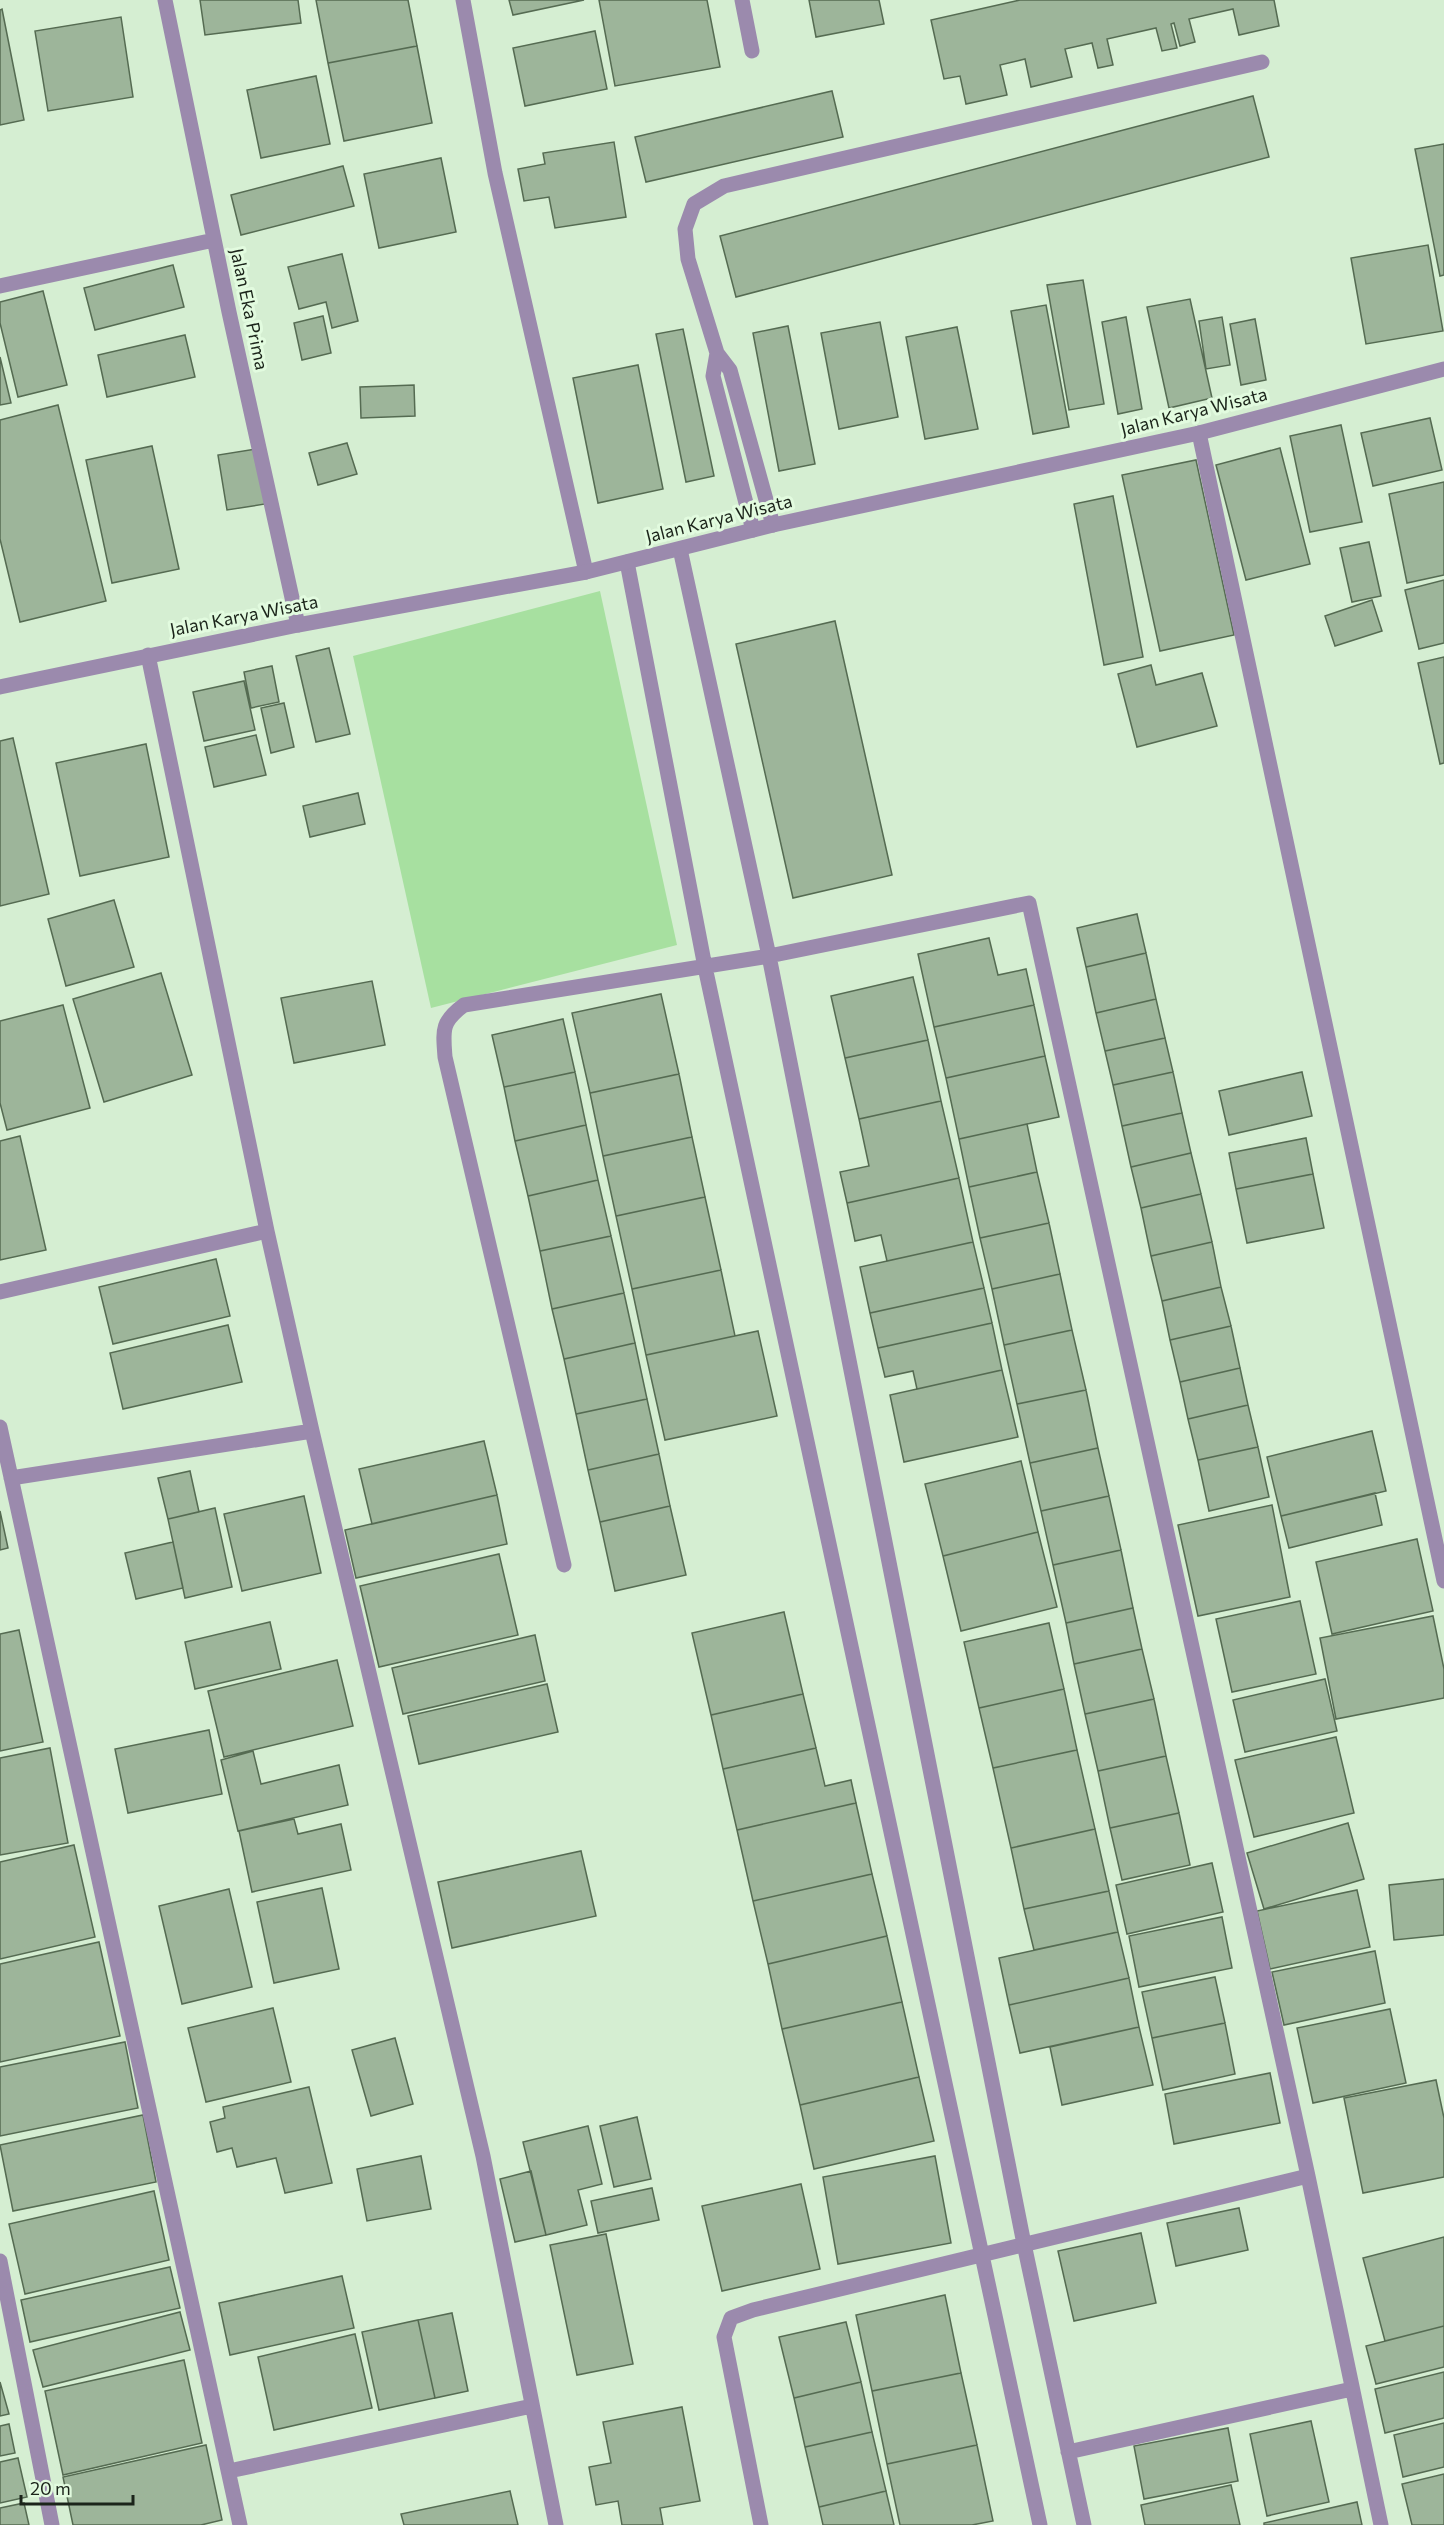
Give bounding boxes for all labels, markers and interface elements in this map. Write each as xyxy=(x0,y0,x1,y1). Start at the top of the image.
street label: Jalan Eka Prima xyxy=(226,246,274,372)
street label: Jalan Karya Wisata xyxy=(1118,382,1269,440)
street label: Jalan Karya Wisata xyxy=(643,489,794,547)
street label: Jalan Karya Wisata xyxy=(168,590,320,640)
scale bar xyxy=(21,2468,134,2506)
text: 20 m xyxy=(30,2477,71,2499)

